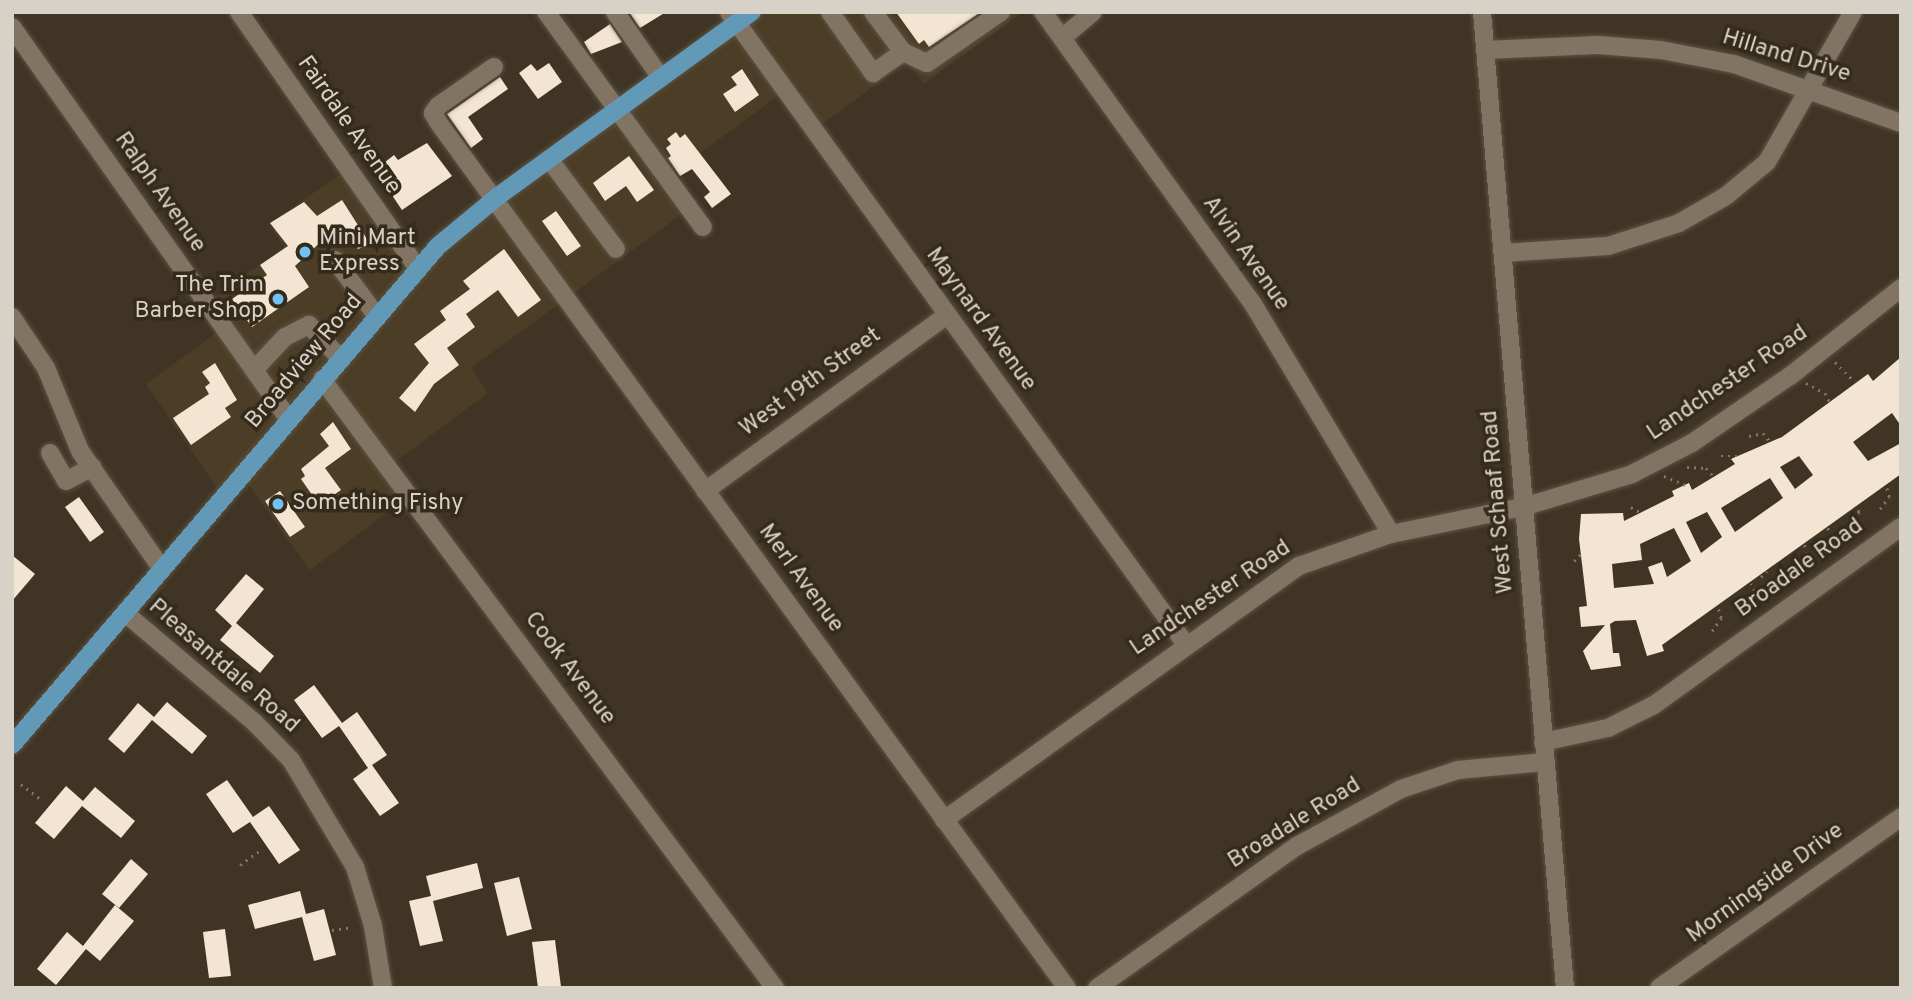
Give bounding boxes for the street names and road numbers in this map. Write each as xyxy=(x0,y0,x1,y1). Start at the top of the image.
street label: Hilland Drive xyxy=(1719,24,1853,90)
street label: Fairdale Avenue xyxy=(290,51,406,201)
street label: Ralph Avenue xyxy=(107,127,211,259)
street label: Alvin Avenue xyxy=(1195,191,1295,317)
street label: Maynard Avenue xyxy=(918,243,1042,397)
street label: Broadview Road xyxy=(241,289,369,435)
street label: Landchester Road xyxy=(1643,320,1813,448)
street label: West 19th Street xyxy=(735,322,887,444)
street label: West Schaaf Road xyxy=(1477,409,1521,595)
street label: Broadale Road xyxy=(1731,513,1869,625)
street label: Merl Avenue xyxy=(751,519,849,639)
street label: Landchester Road xyxy=(1126,535,1296,663)
street label: Pleasantdale Road xyxy=(142,594,304,740)
street label: Cook Avenue xyxy=(517,607,621,731)
street label: Broadale Road xyxy=(1224,772,1366,876)
street label: Morningside Drive xyxy=(1682,818,1850,950)

